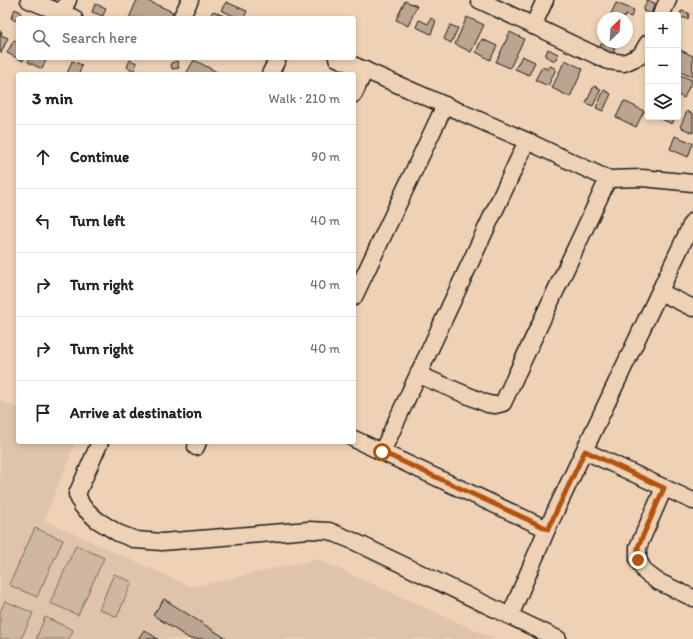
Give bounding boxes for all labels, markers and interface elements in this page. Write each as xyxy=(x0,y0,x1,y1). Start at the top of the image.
north arrow xyxy=(597,12,633,48)
map controls xyxy=(645,12,681,120)
button: + xyxy=(645,12,681,48)
search box xyxy=(16,16,356,60)
icon: search xyxy=(30,27,52,49)
text: Search here xyxy=(62,29,137,47)
button: − xyxy=(645,48,681,84)
button: layers xyxy=(645,84,681,120)
text: 3 min xyxy=(32,88,73,108)
text: Walk · 210 m xyxy=(269,91,340,106)
icon: ahead xyxy=(32,146,54,168)
text: Continue xyxy=(70,148,129,166)
text: 90 m xyxy=(311,149,340,164)
icon: left xyxy=(32,210,54,232)
text: Turn left xyxy=(70,212,125,230)
text: 40 m xyxy=(310,213,340,228)
icon: right xyxy=(32,274,54,296)
text: Turn right xyxy=(70,276,134,294)
text: 40 m xyxy=(310,277,340,292)
icon: right xyxy=(32,338,54,360)
text: Turn right xyxy=(70,340,134,358)
text: 40 m xyxy=(310,341,340,356)
icon: arrive xyxy=(32,402,54,424)
text: Arrive at destination xyxy=(70,404,202,422)
route start xyxy=(373,443,391,461)
route end xyxy=(629,551,647,569)

